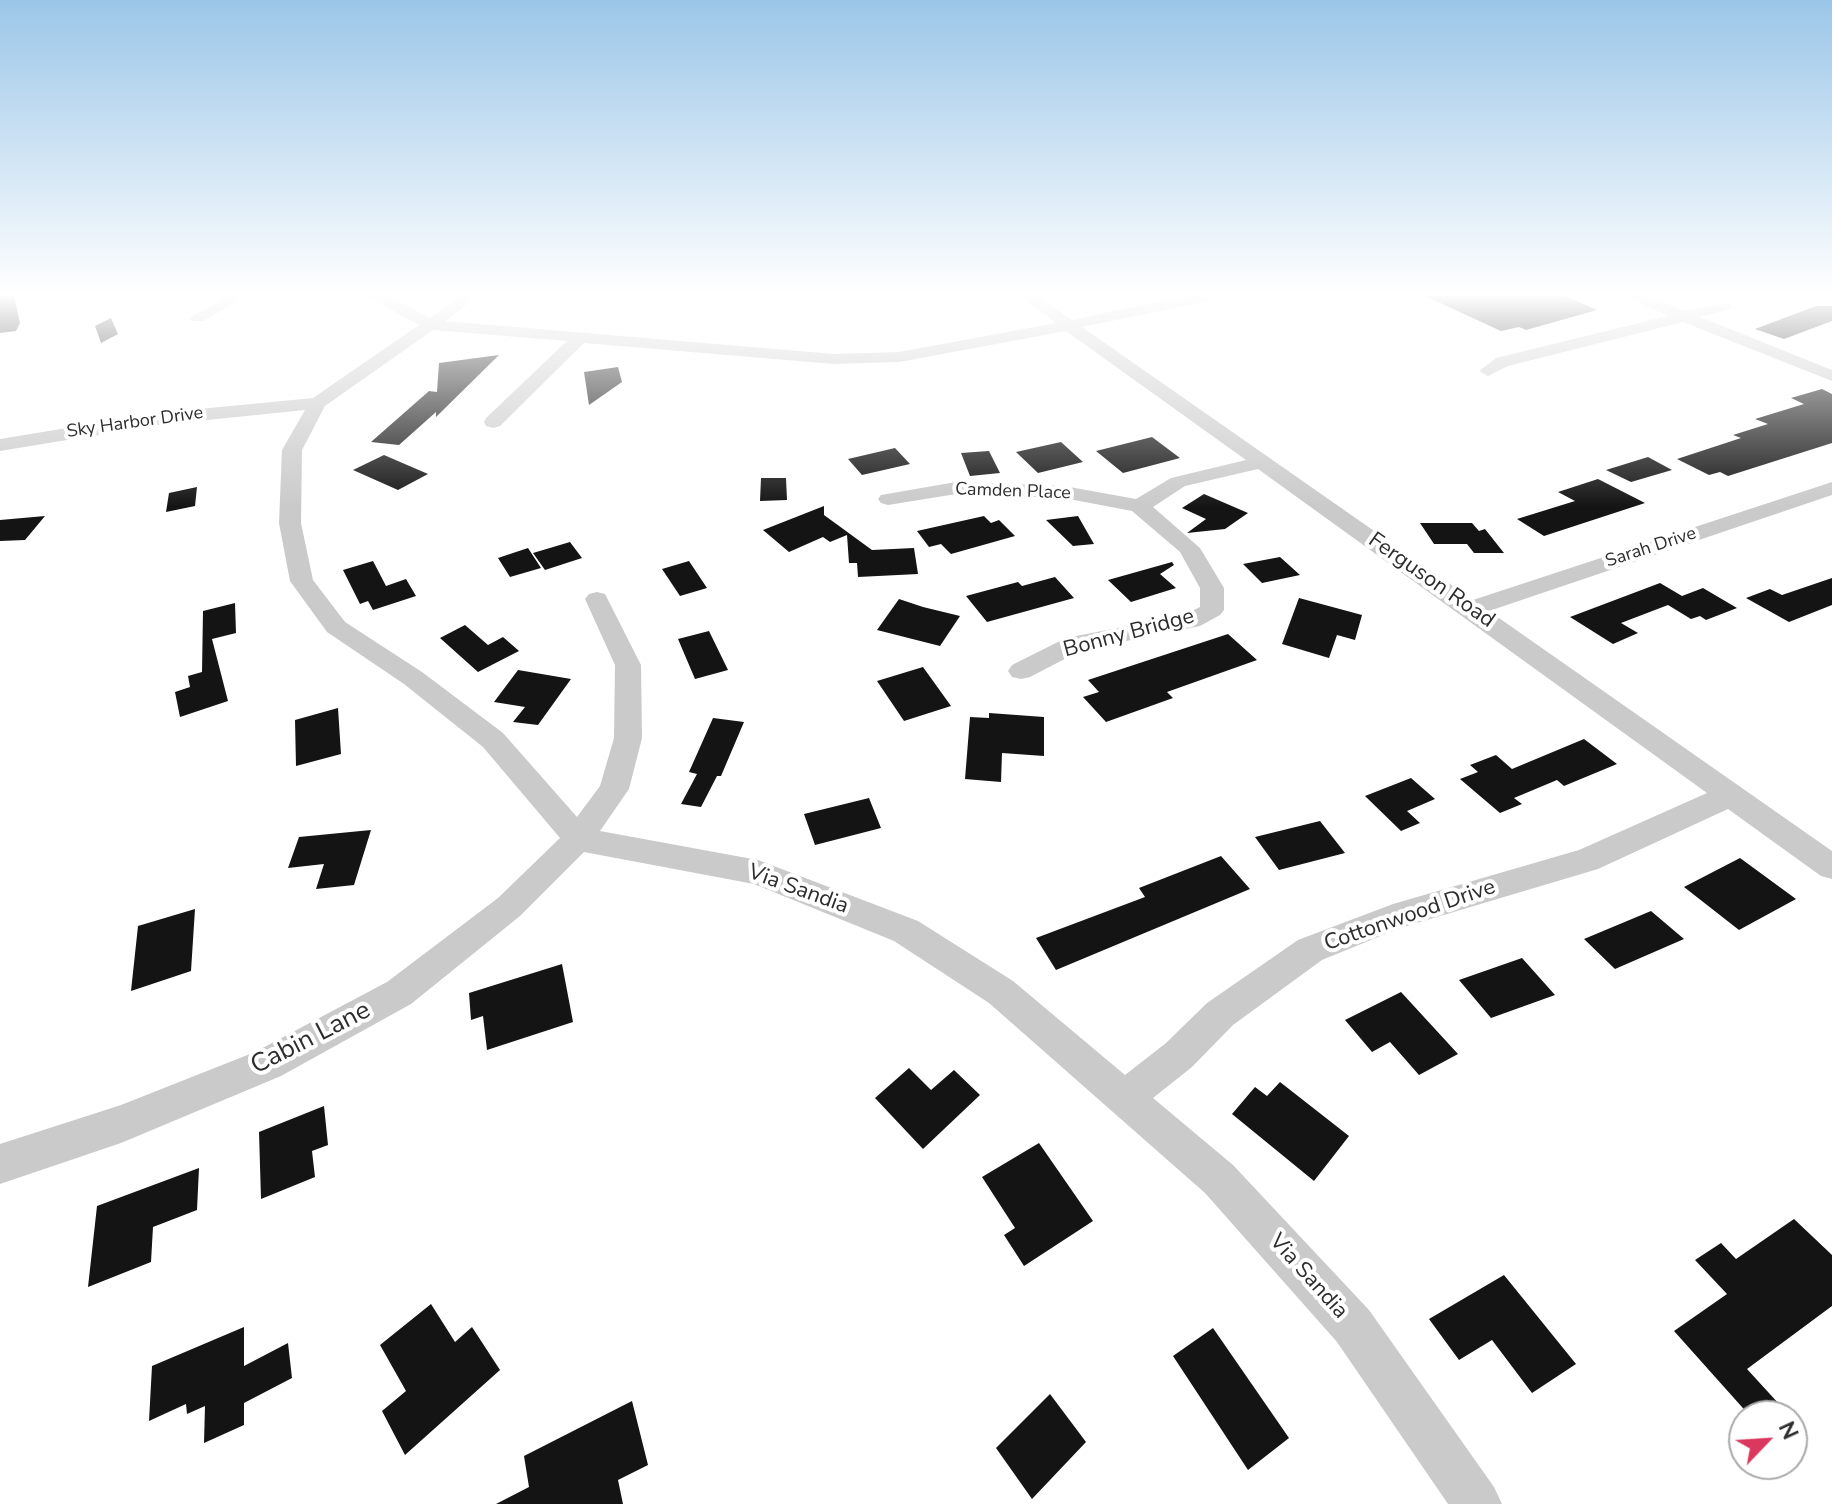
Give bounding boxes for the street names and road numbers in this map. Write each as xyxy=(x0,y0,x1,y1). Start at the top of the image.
street label: Sky Harbor Drive xyxy=(65,403,205,443)
street label: Camden Place xyxy=(955,479,1071,505)
street label: Sarah Drive xyxy=(1603,523,1699,573)
street label: Ferguson Road xyxy=(1363,528,1499,634)
street label: Bonny Bridge xyxy=(1061,604,1197,664)
street label: Via Sandia xyxy=(744,860,852,920)
street label: Cottonwood Drive xyxy=(1321,874,1499,958)
street label: Cabin Lane xyxy=(246,996,376,1082)
street label: Via Sandia xyxy=(1263,1229,1353,1325)

